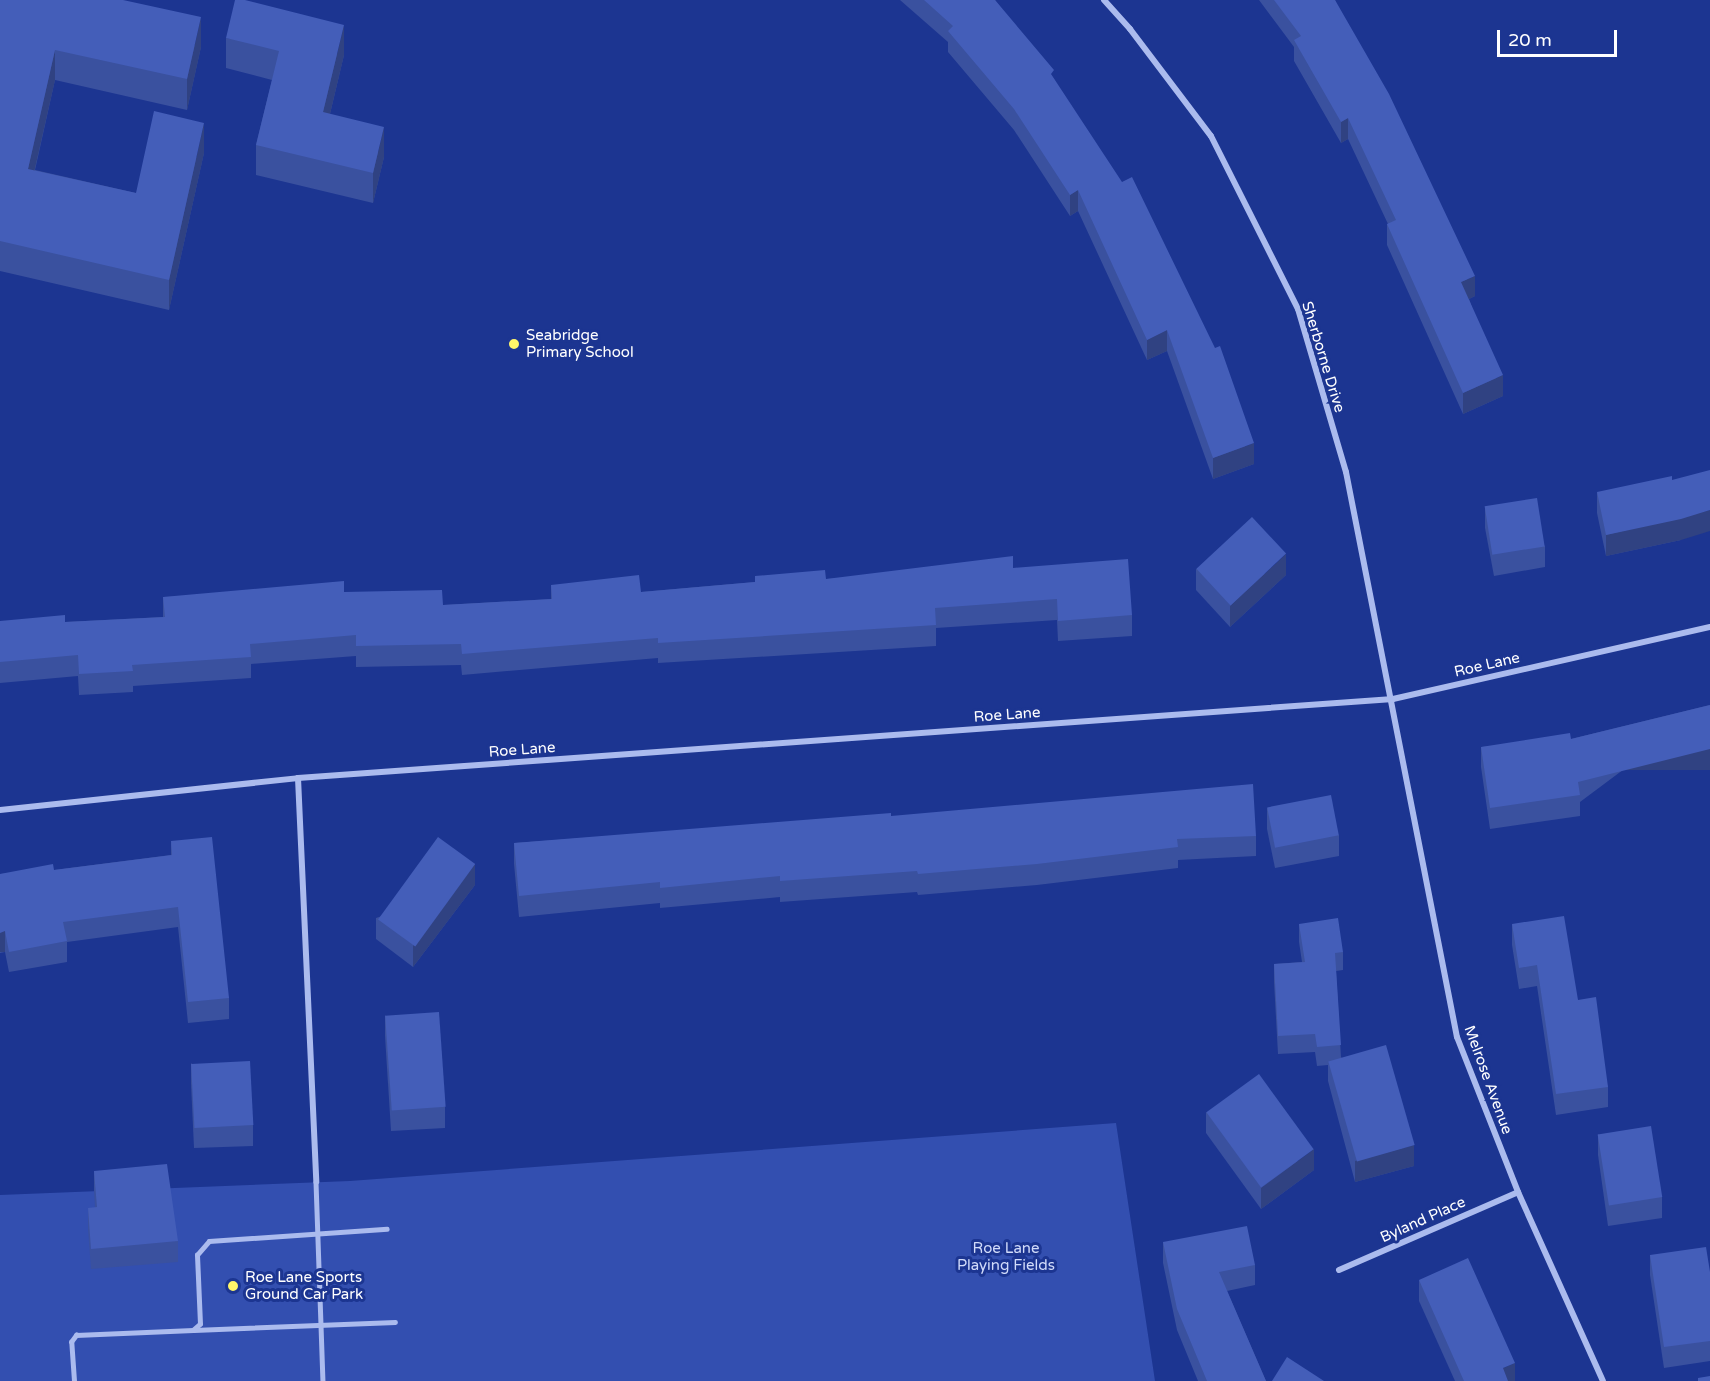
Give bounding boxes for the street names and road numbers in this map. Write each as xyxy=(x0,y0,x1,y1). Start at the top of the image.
street label: Sherborne Drive xyxy=(1298,299,1348,415)
street label: Roe Lane xyxy=(1452,649,1522,681)
street label: Roe Lane xyxy=(973,704,1041,726)
street label: Roe Lane xyxy=(488,739,556,761)
street label: Melrose Avenue xyxy=(1460,1023,1516,1137)
street label: Byland Place xyxy=(1378,1193,1468,1247)

